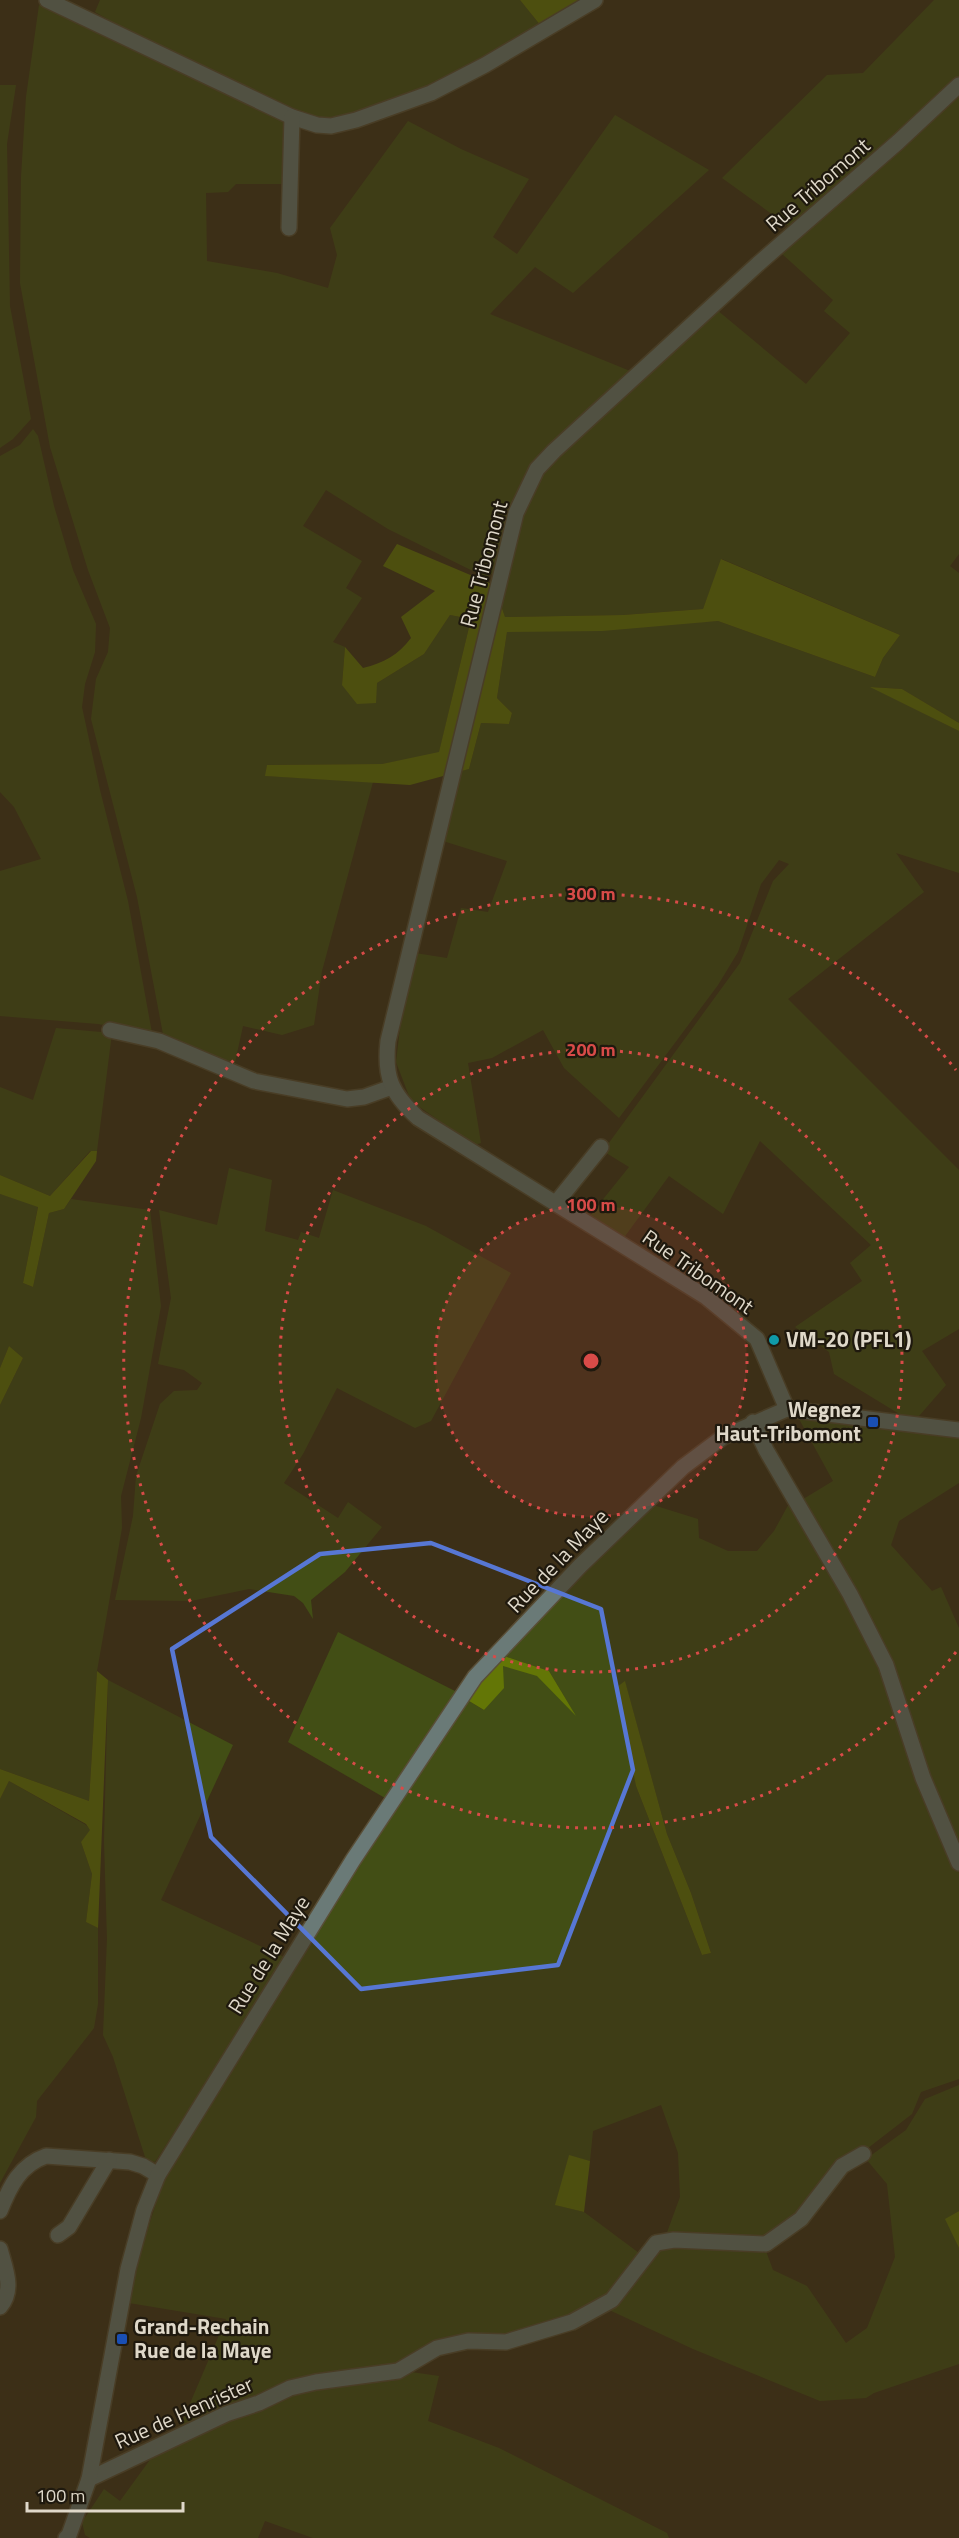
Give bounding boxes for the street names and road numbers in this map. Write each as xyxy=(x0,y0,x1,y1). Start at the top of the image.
street label: Rue Tribomont xyxy=(758,129,877,239)
street label: Rue Tribomont xyxy=(451,496,515,631)
street label: Rue Tribomont xyxy=(636,1221,761,1322)
street label: Rue de la Maye xyxy=(499,1501,615,1620)
street label: Rue de la Maye xyxy=(219,1889,317,2020)
street label: Rue de Henrister xyxy=(109,2367,258,2457)

